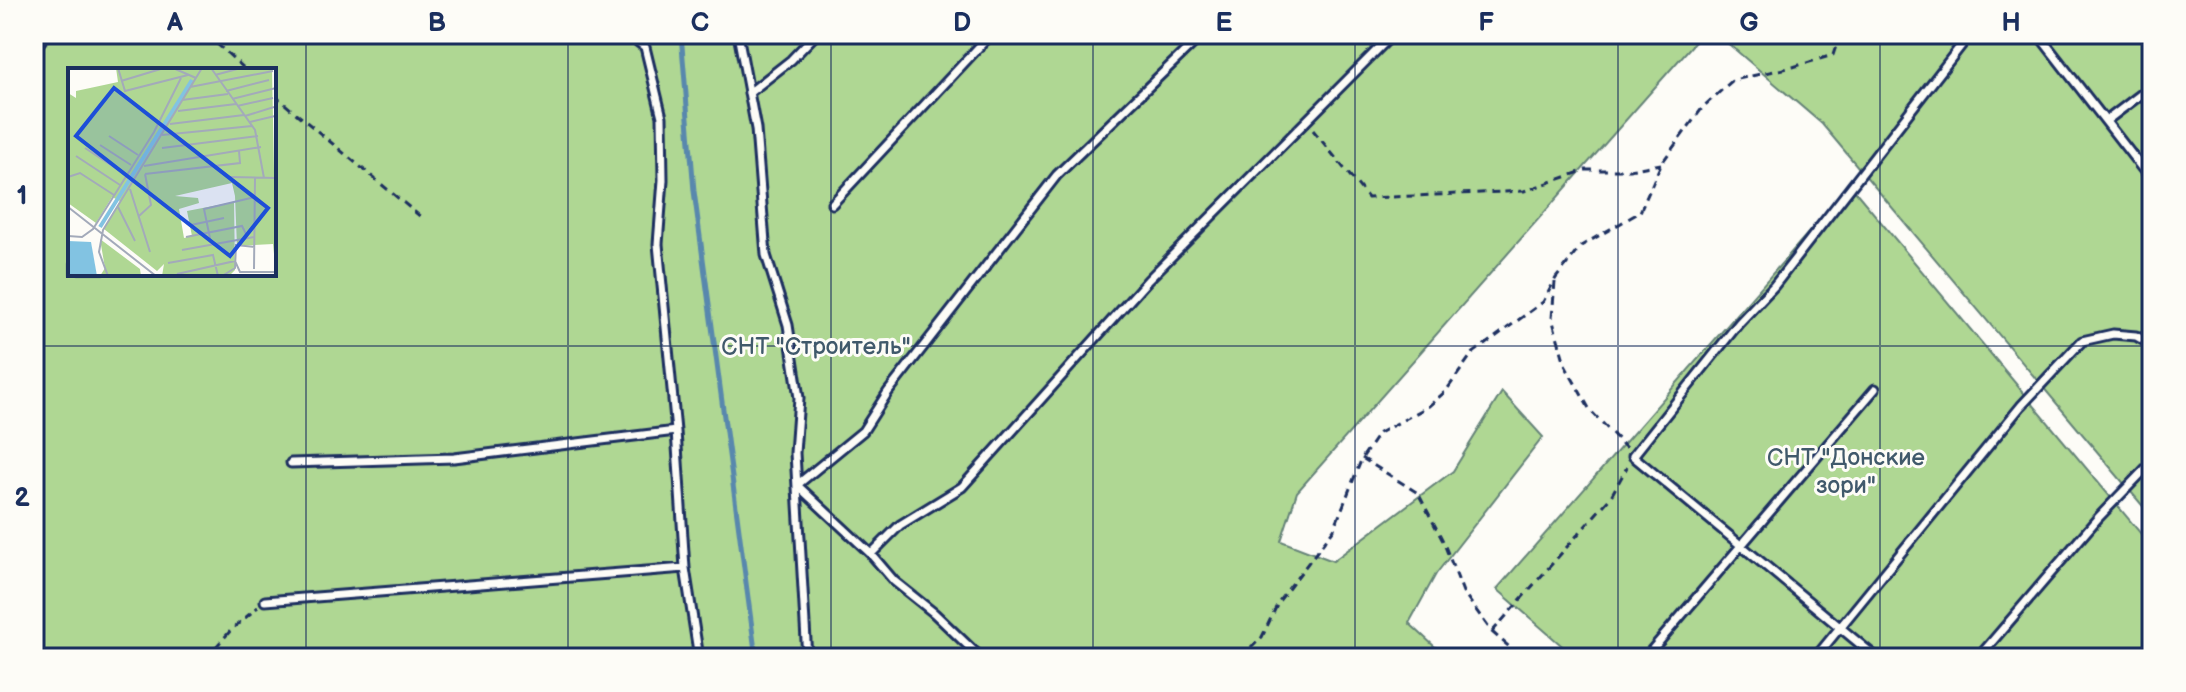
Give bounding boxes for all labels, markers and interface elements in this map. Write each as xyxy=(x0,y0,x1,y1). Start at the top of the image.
text: A xyxy=(166,8,183,39)
text: B xyxy=(428,8,446,39)
text: C xyxy=(691,8,709,39)
text: D xyxy=(953,8,971,39)
text: E xyxy=(1216,8,1233,39)
text: F xyxy=(1478,8,1494,39)
text: G xyxy=(1739,8,1759,39)
text: H xyxy=(2001,8,2021,39)
inset map xyxy=(68,68,276,276)
text: 1 xyxy=(17,181,27,212)
park label: СНТ "Строитель" xyxy=(721,332,911,361)
park label: СНТ "Донские зори" xyxy=(1767,443,1925,500)
text: 2 xyxy=(14,483,30,514)

